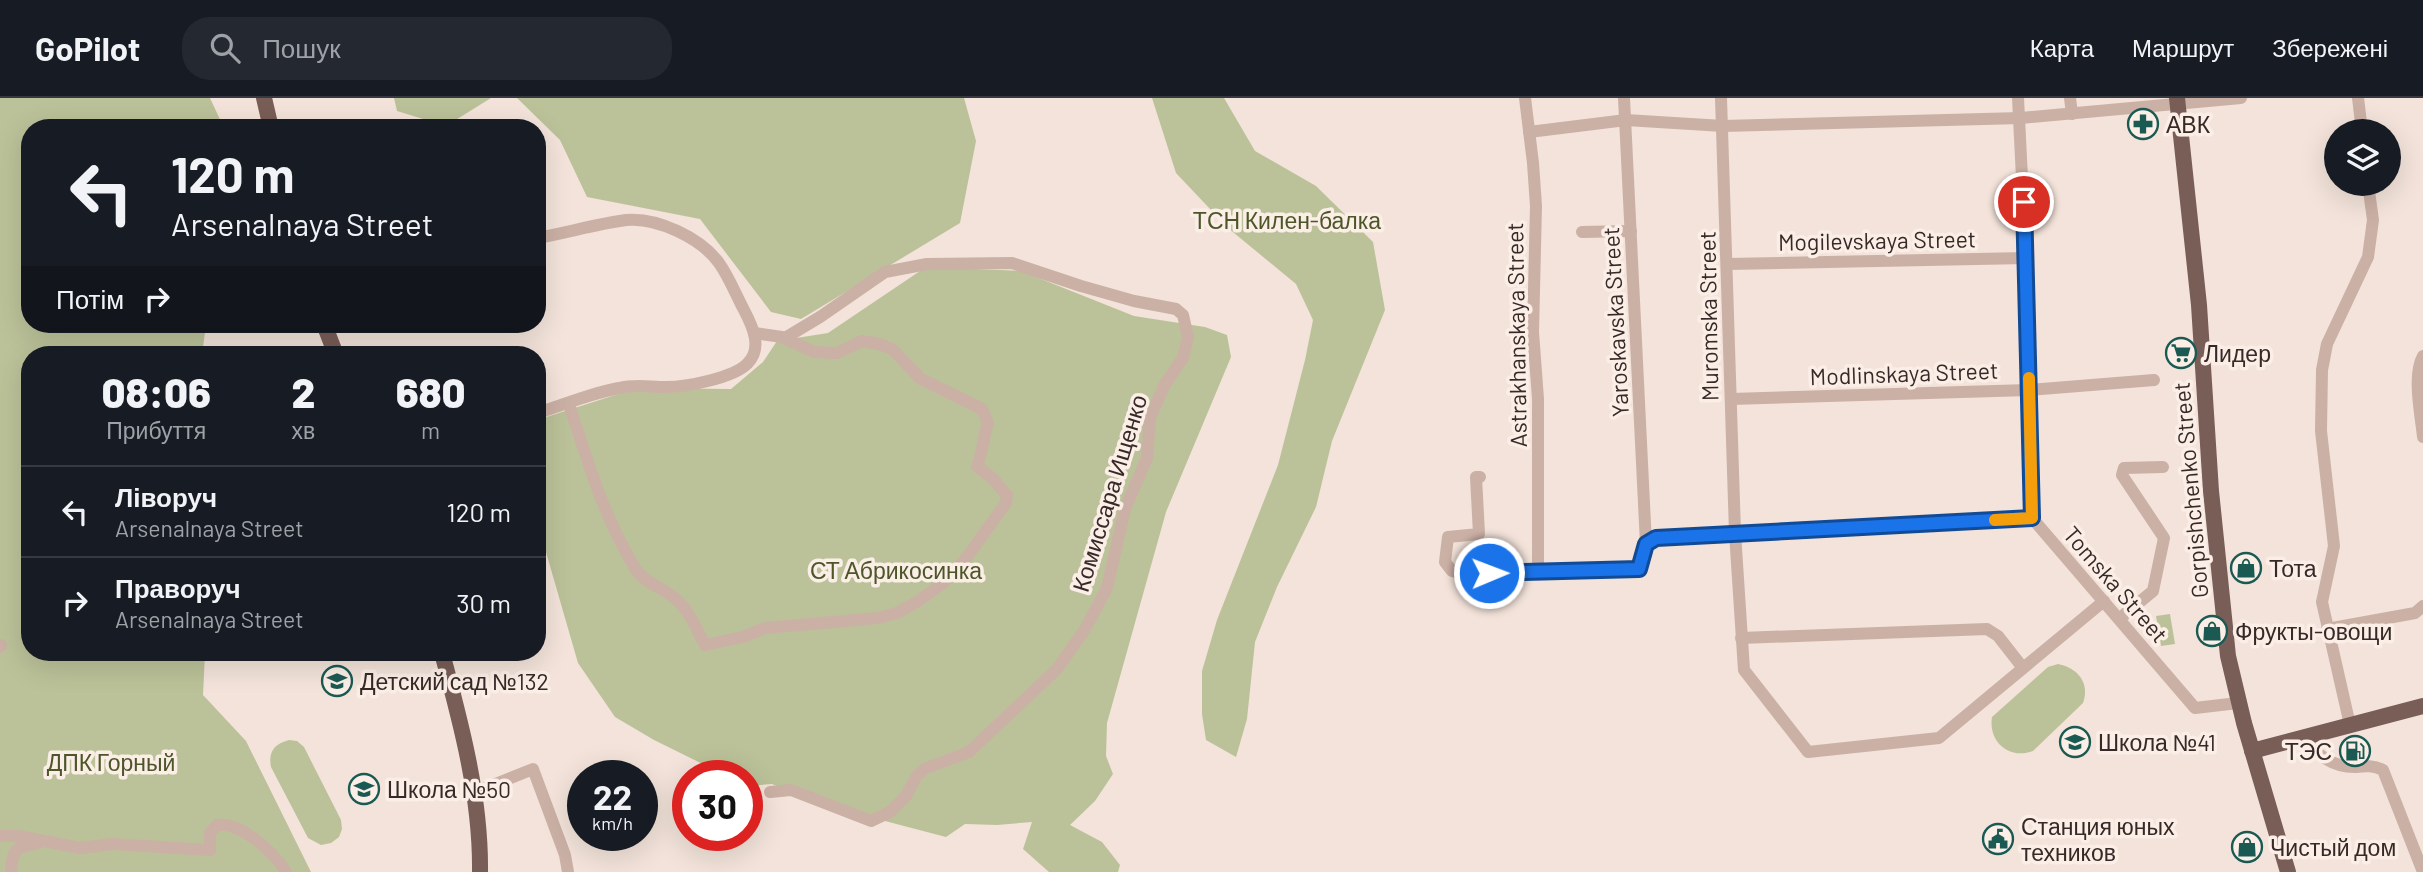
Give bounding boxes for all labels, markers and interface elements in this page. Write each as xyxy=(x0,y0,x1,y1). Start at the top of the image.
search box xyxy=(182,17,672,80)
text: GoPilot xyxy=(35,28,140,68)
icon: search xyxy=(206,29,244,67)
text: Пошук xyxy=(262,32,341,63)
text: Карта xyxy=(2030,33,2094,62)
text: Маршрут xyxy=(2132,33,2234,62)
text: Збережені xyxy=(2272,33,2388,62)
pharmacy icon: АВК xyxy=(2126,107,2160,141)
place label: АВК xyxy=(2166,110,2211,138)
map controls xyxy=(2324,119,2401,196)
button: layers xyxy=(2324,119,2401,196)
text: 120 m xyxy=(171,144,294,203)
icon: left xyxy=(56,147,147,238)
pin xyxy=(1994,172,2054,232)
icon: arrive xyxy=(2005,183,2043,221)
text: Arsenalnaya Street xyxy=(171,204,433,242)
park label: ТСН Килен-балка xyxy=(1193,206,1381,234)
street label: Astrakhanskaya Street xyxy=(1500,222,1532,448)
street label: Mogilevskaya Street xyxy=(1778,224,1976,256)
street label: Yaroskavska Street xyxy=(1596,226,1634,418)
street label: Muromska Street xyxy=(1693,231,1723,401)
icon: right xyxy=(138,280,176,318)
text: Потім xyxy=(56,283,124,314)
supermarket icon: Лидер xyxy=(2164,336,2198,370)
place label: Лидер xyxy=(2204,339,2271,367)
street label: Modlinskaya Street xyxy=(1809,356,1999,390)
text: 08:06 xyxy=(101,366,211,416)
text: 2 xyxy=(291,366,315,416)
text: 680 xyxy=(396,366,466,416)
street label: Gorpishchenko Street xyxy=(2167,381,2213,599)
street label: Комиссара Ищенко xyxy=(1066,391,1152,595)
text: Прибуття xyxy=(106,416,206,444)
text: хв xyxy=(291,416,315,444)
text: m xyxy=(421,416,440,444)
text: Ліворуч xyxy=(115,481,217,512)
icon: left xyxy=(56,493,94,531)
text: 120 m xyxy=(447,496,511,527)
text: Arsenalnaya Street xyxy=(115,514,304,542)
street label: Tomska Street xyxy=(2058,520,2174,648)
position arrow xyxy=(1452,536,1526,610)
shop icon: Тота xyxy=(2229,551,2263,585)
place label: Тота xyxy=(2269,554,2317,582)
park label: СТ Абрикосинка xyxy=(810,556,982,584)
text: Праворуч xyxy=(115,572,241,603)
icon: right xyxy=(56,584,94,622)
text: 30 m xyxy=(456,587,511,618)
text: Arsenalnaya Street xyxy=(115,605,304,633)
shop icon: Фрукты-овощи xyxy=(2195,614,2229,648)
place label: Фрукты-овощи xyxy=(2235,617,2392,645)
school or university icon: Детский сад №132 xyxy=(320,664,354,698)
place label: Детский сад №132 xyxy=(360,667,549,695)
school or university icon: Школа №41 xyxy=(2058,725,2092,759)
place label: Школа №41 xyxy=(2098,728,2216,756)
fuel station icon: ТЭС xyxy=(2338,734,2372,768)
place label: ТЭС xyxy=(2285,737,2332,765)
park label: ДПК Горный xyxy=(47,748,175,776)
speed limit sign: 30 xyxy=(672,760,763,851)
school or university icon: Школа №50 xyxy=(347,772,381,806)
place label: Школа №50 xyxy=(387,775,511,803)
text: 22 xyxy=(593,775,632,817)
text: km/h xyxy=(592,812,633,834)
place label: Станция юных техников xyxy=(2021,812,2175,866)
public building icon: Станция юных техников xyxy=(1981,822,2015,856)
shop icon: Чистый дом xyxy=(2230,830,2264,864)
place label: Чистый дом xyxy=(2270,833,2396,861)

